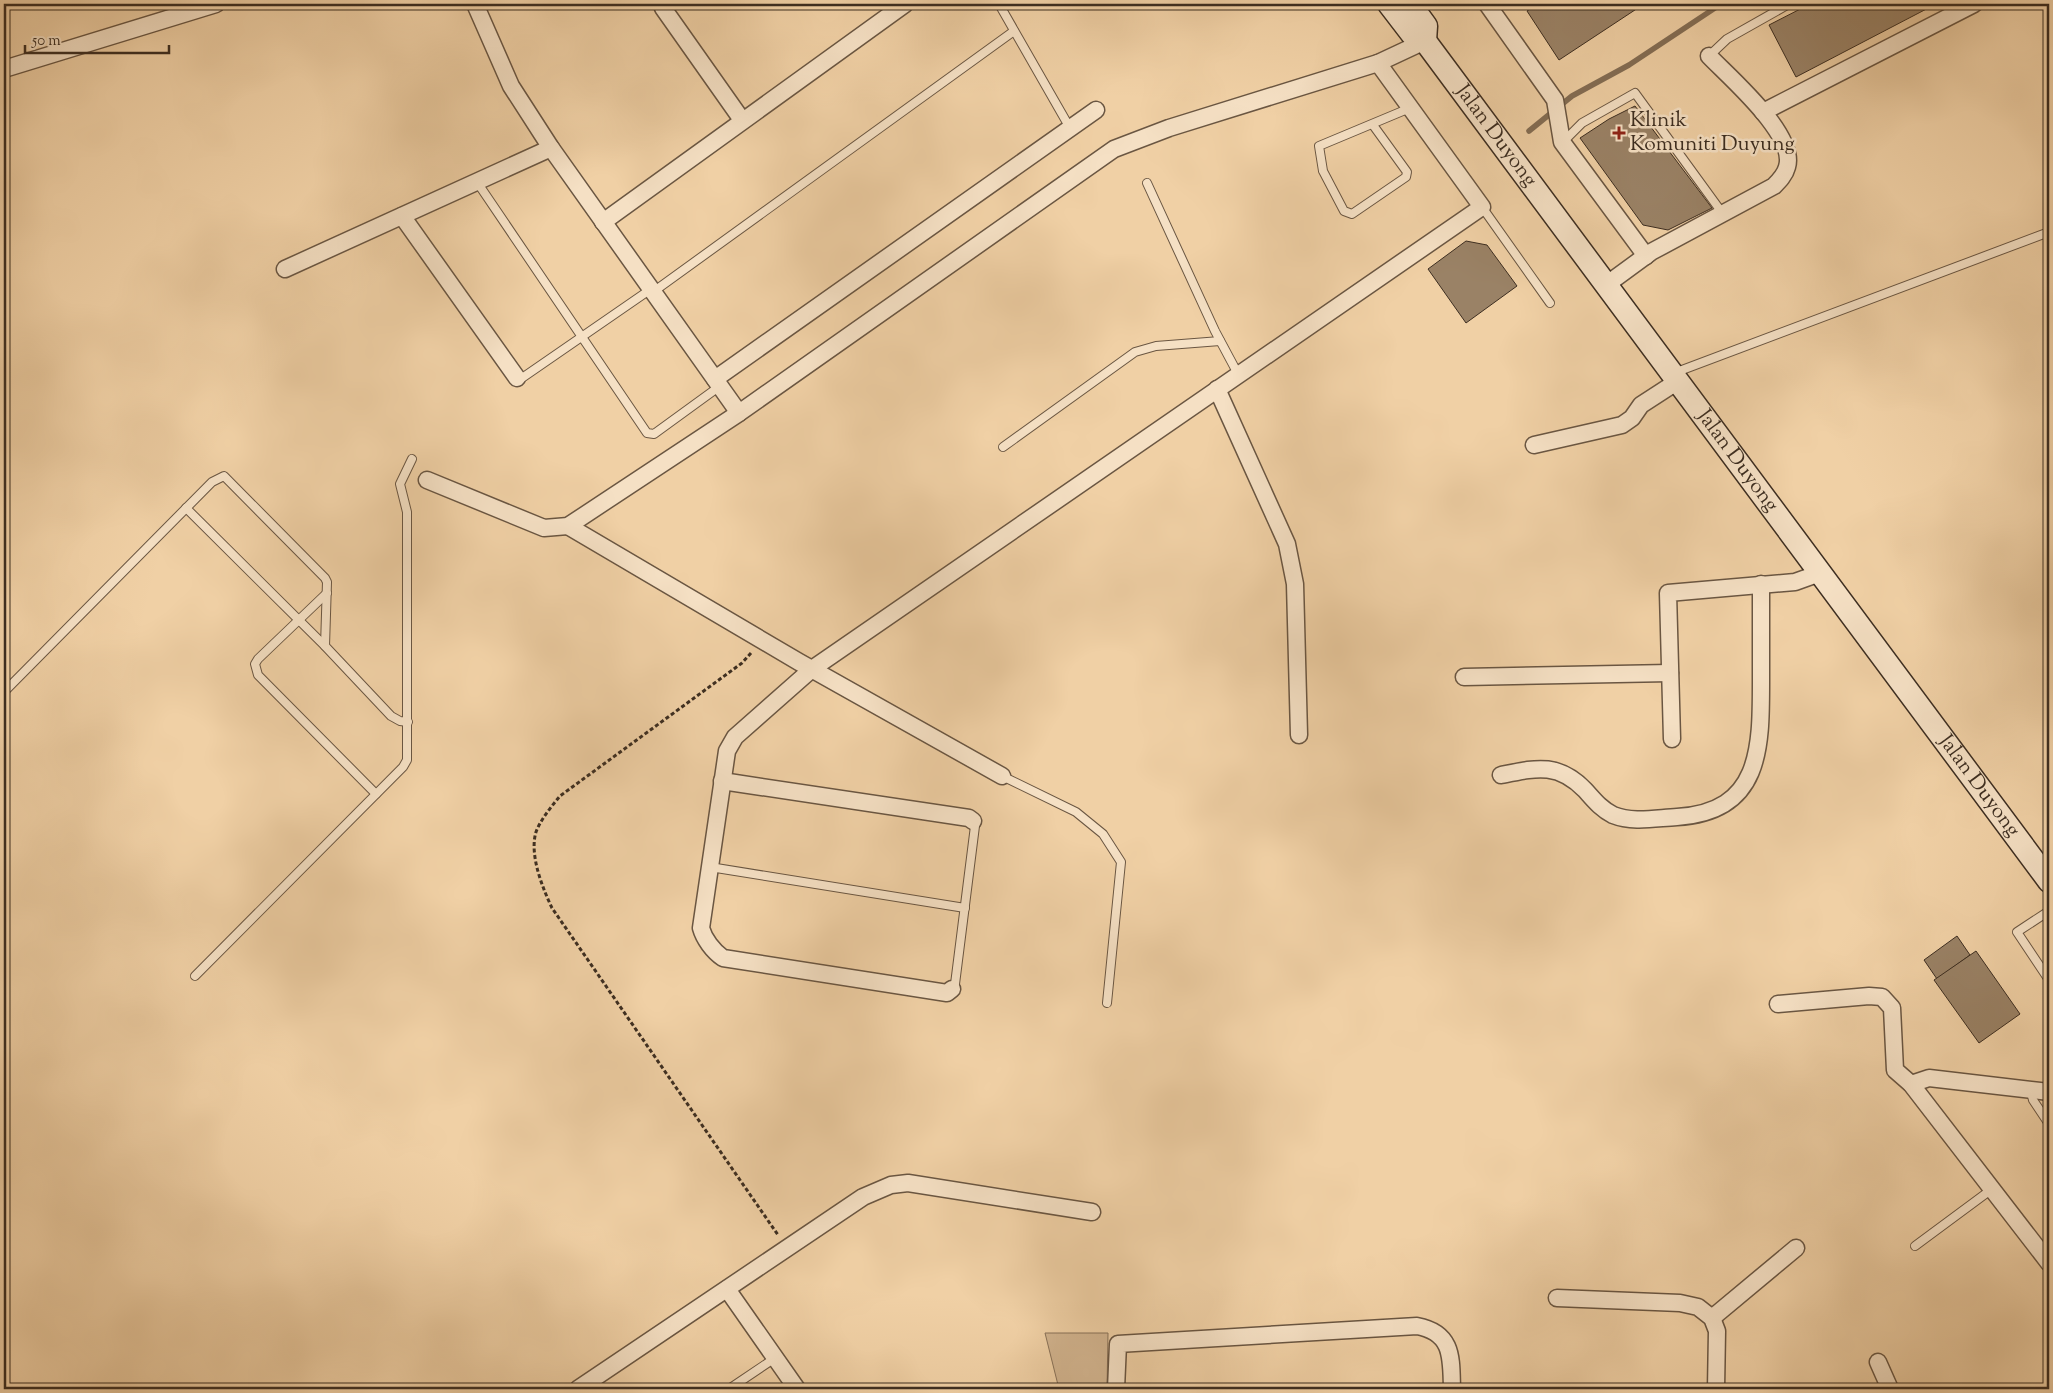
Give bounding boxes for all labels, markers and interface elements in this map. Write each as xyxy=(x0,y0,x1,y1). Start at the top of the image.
scale bar xyxy=(25,22,169,54)
text: 50 m xyxy=(31,31,61,52)
street label: Jalan Duyong xyxy=(1447,78,1544,194)
place label: Klinik Komuniti Duyung xyxy=(1630,106,1795,160)
marker: Klinik Komuniti Duyung xyxy=(1612,126,1626,140)
street label: Jalan Duyong xyxy=(1688,403,1785,519)
street label: Jalan Duyong xyxy=(1930,728,2027,844)

